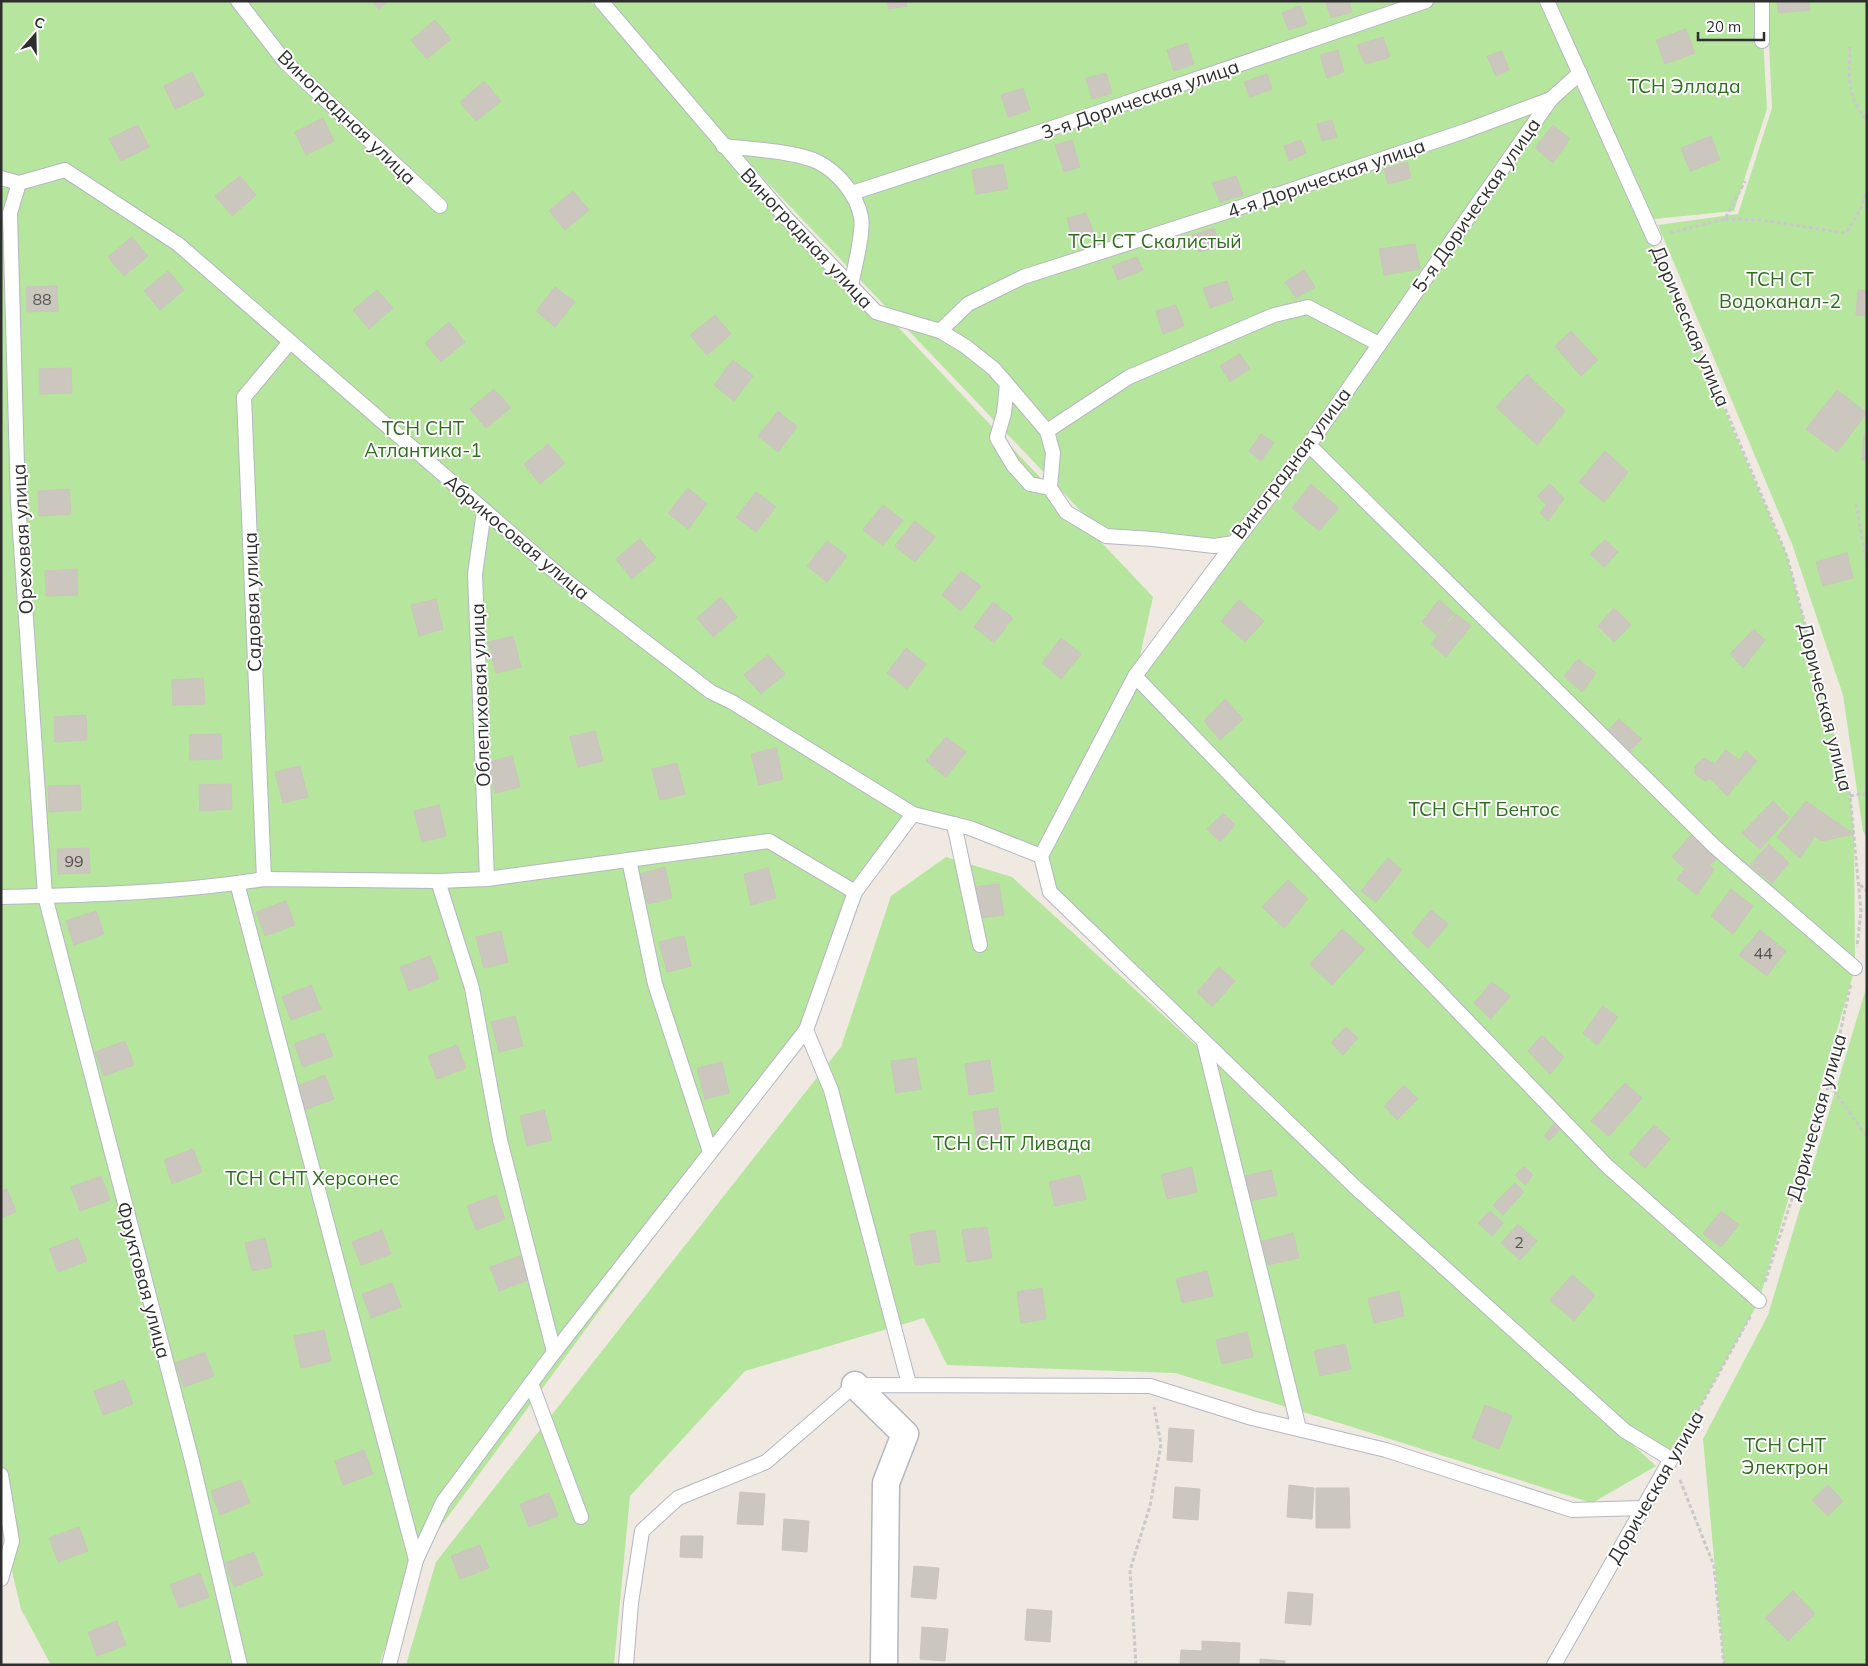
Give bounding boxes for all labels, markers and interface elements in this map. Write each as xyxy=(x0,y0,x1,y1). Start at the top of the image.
north arrow xyxy=(10,10,60,60)
scale bar xyxy=(1698,10,1764,42)
text: С xyxy=(32,13,47,33)
text: 20 m xyxy=(1706,17,1741,36)
street label: Виноградная улица xyxy=(273,45,421,189)
street label: 3-я Дорическая улица xyxy=(1038,54,1242,144)
park label: ТСН Эллада xyxy=(1627,74,1741,98)
street label: 5-я Дорическая улица xyxy=(1407,113,1545,297)
street label: 4-я Дорическая улица xyxy=(1224,133,1428,223)
street label: Виноградная улица xyxy=(736,163,878,313)
park label: ТСН СТ Скалистый xyxy=(1068,229,1242,253)
street label: Дорическая улица xyxy=(1646,242,1736,410)
park label: ТСН СТ Водоканал-2 xyxy=(1719,267,1841,313)
house number: 88 xyxy=(32,289,52,309)
street label: Виноградная улица xyxy=(1226,382,1356,544)
park label: ТСН СНТ Атлантика-1 xyxy=(364,416,482,462)
street label: Ореховая улица xyxy=(6,463,38,615)
street label: Абрикосовая улица xyxy=(439,469,595,605)
street label: Садовая улица xyxy=(238,532,266,672)
street label: Облепиховая улица xyxy=(465,603,495,787)
street label: Дорическая улица xyxy=(1793,620,1859,794)
park label: ТСН СНТ Бентос xyxy=(1408,797,1560,821)
house number: 99 xyxy=(64,851,84,871)
house number: 44 xyxy=(1753,943,1773,963)
street label: Дорическая улица xyxy=(1781,1031,1851,1203)
park label: ТСН СНТ Ливада xyxy=(933,1131,1091,1155)
park label: ТСН СНТ Херсонес xyxy=(225,1166,399,1190)
street label: Фруктовая улица xyxy=(112,1199,176,1361)
house number: 2 xyxy=(1514,1232,1524,1252)
street label: Дорическая улица xyxy=(1601,1406,1709,1568)
park label: ТСН СНТ Электрон xyxy=(1741,1433,1829,1479)

